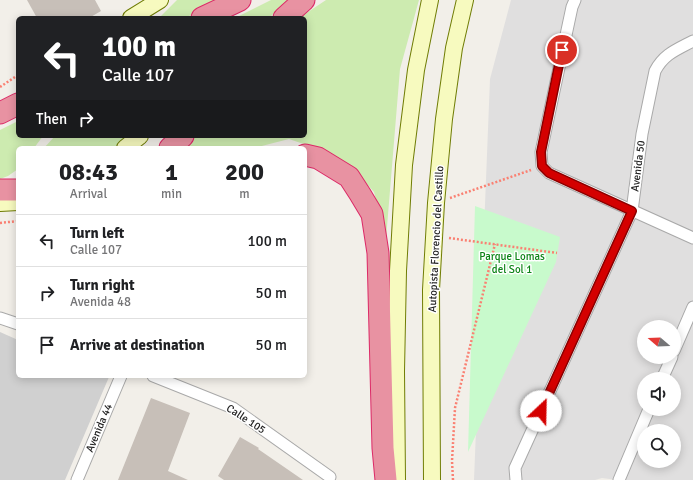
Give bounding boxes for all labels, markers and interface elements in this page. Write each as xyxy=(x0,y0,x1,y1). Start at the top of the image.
text: 100 m xyxy=(102,30,176,64)
icon: left xyxy=(36,32,88,84)
pin xyxy=(545,33,579,67)
icon: arrive xyxy=(551,39,573,61)
text: Calle 107 xyxy=(102,64,174,86)
icon: right xyxy=(75,108,97,130)
text: Then xyxy=(36,110,67,128)
street label: Avenida 50 xyxy=(628,140,648,192)
text: 08:43 xyxy=(59,157,118,187)
text: 1 xyxy=(165,157,178,187)
text: 200 xyxy=(225,157,264,187)
street label: Autopista Florencio del Castillo xyxy=(426,165,446,313)
text: Arrival xyxy=(70,186,107,202)
text: min xyxy=(161,186,182,202)
text: m xyxy=(239,186,250,202)
text: Turn left xyxy=(70,224,124,242)
icon: left xyxy=(36,230,58,252)
text: 100 m xyxy=(247,232,287,250)
text: Calle 107 xyxy=(70,242,122,258)
park label: Parque Lomas del Sol 1 xyxy=(479,250,545,276)
text: Turn right xyxy=(70,276,135,294)
icon: right xyxy=(36,282,58,304)
text: 50 m xyxy=(256,284,287,302)
text: Avenida 48 xyxy=(70,294,131,310)
north arrow xyxy=(637,320,681,364)
map controls xyxy=(637,320,681,468)
icon: arrive xyxy=(36,334,58,356)
text: Arrive at destination xyxy=(70,336,205,354)
text: 50 m xyxy=(256,336,287,354)
button: sound xyxy=(637,372,681,416)
position arrow xyxy=(520,390,562,432)
street label: Avenida 44 xyxy=(83,402,115,454)
street label: Calle 105 xyxy=(224,402,268,436)
button: search xyxy=(637,424,681,468)

